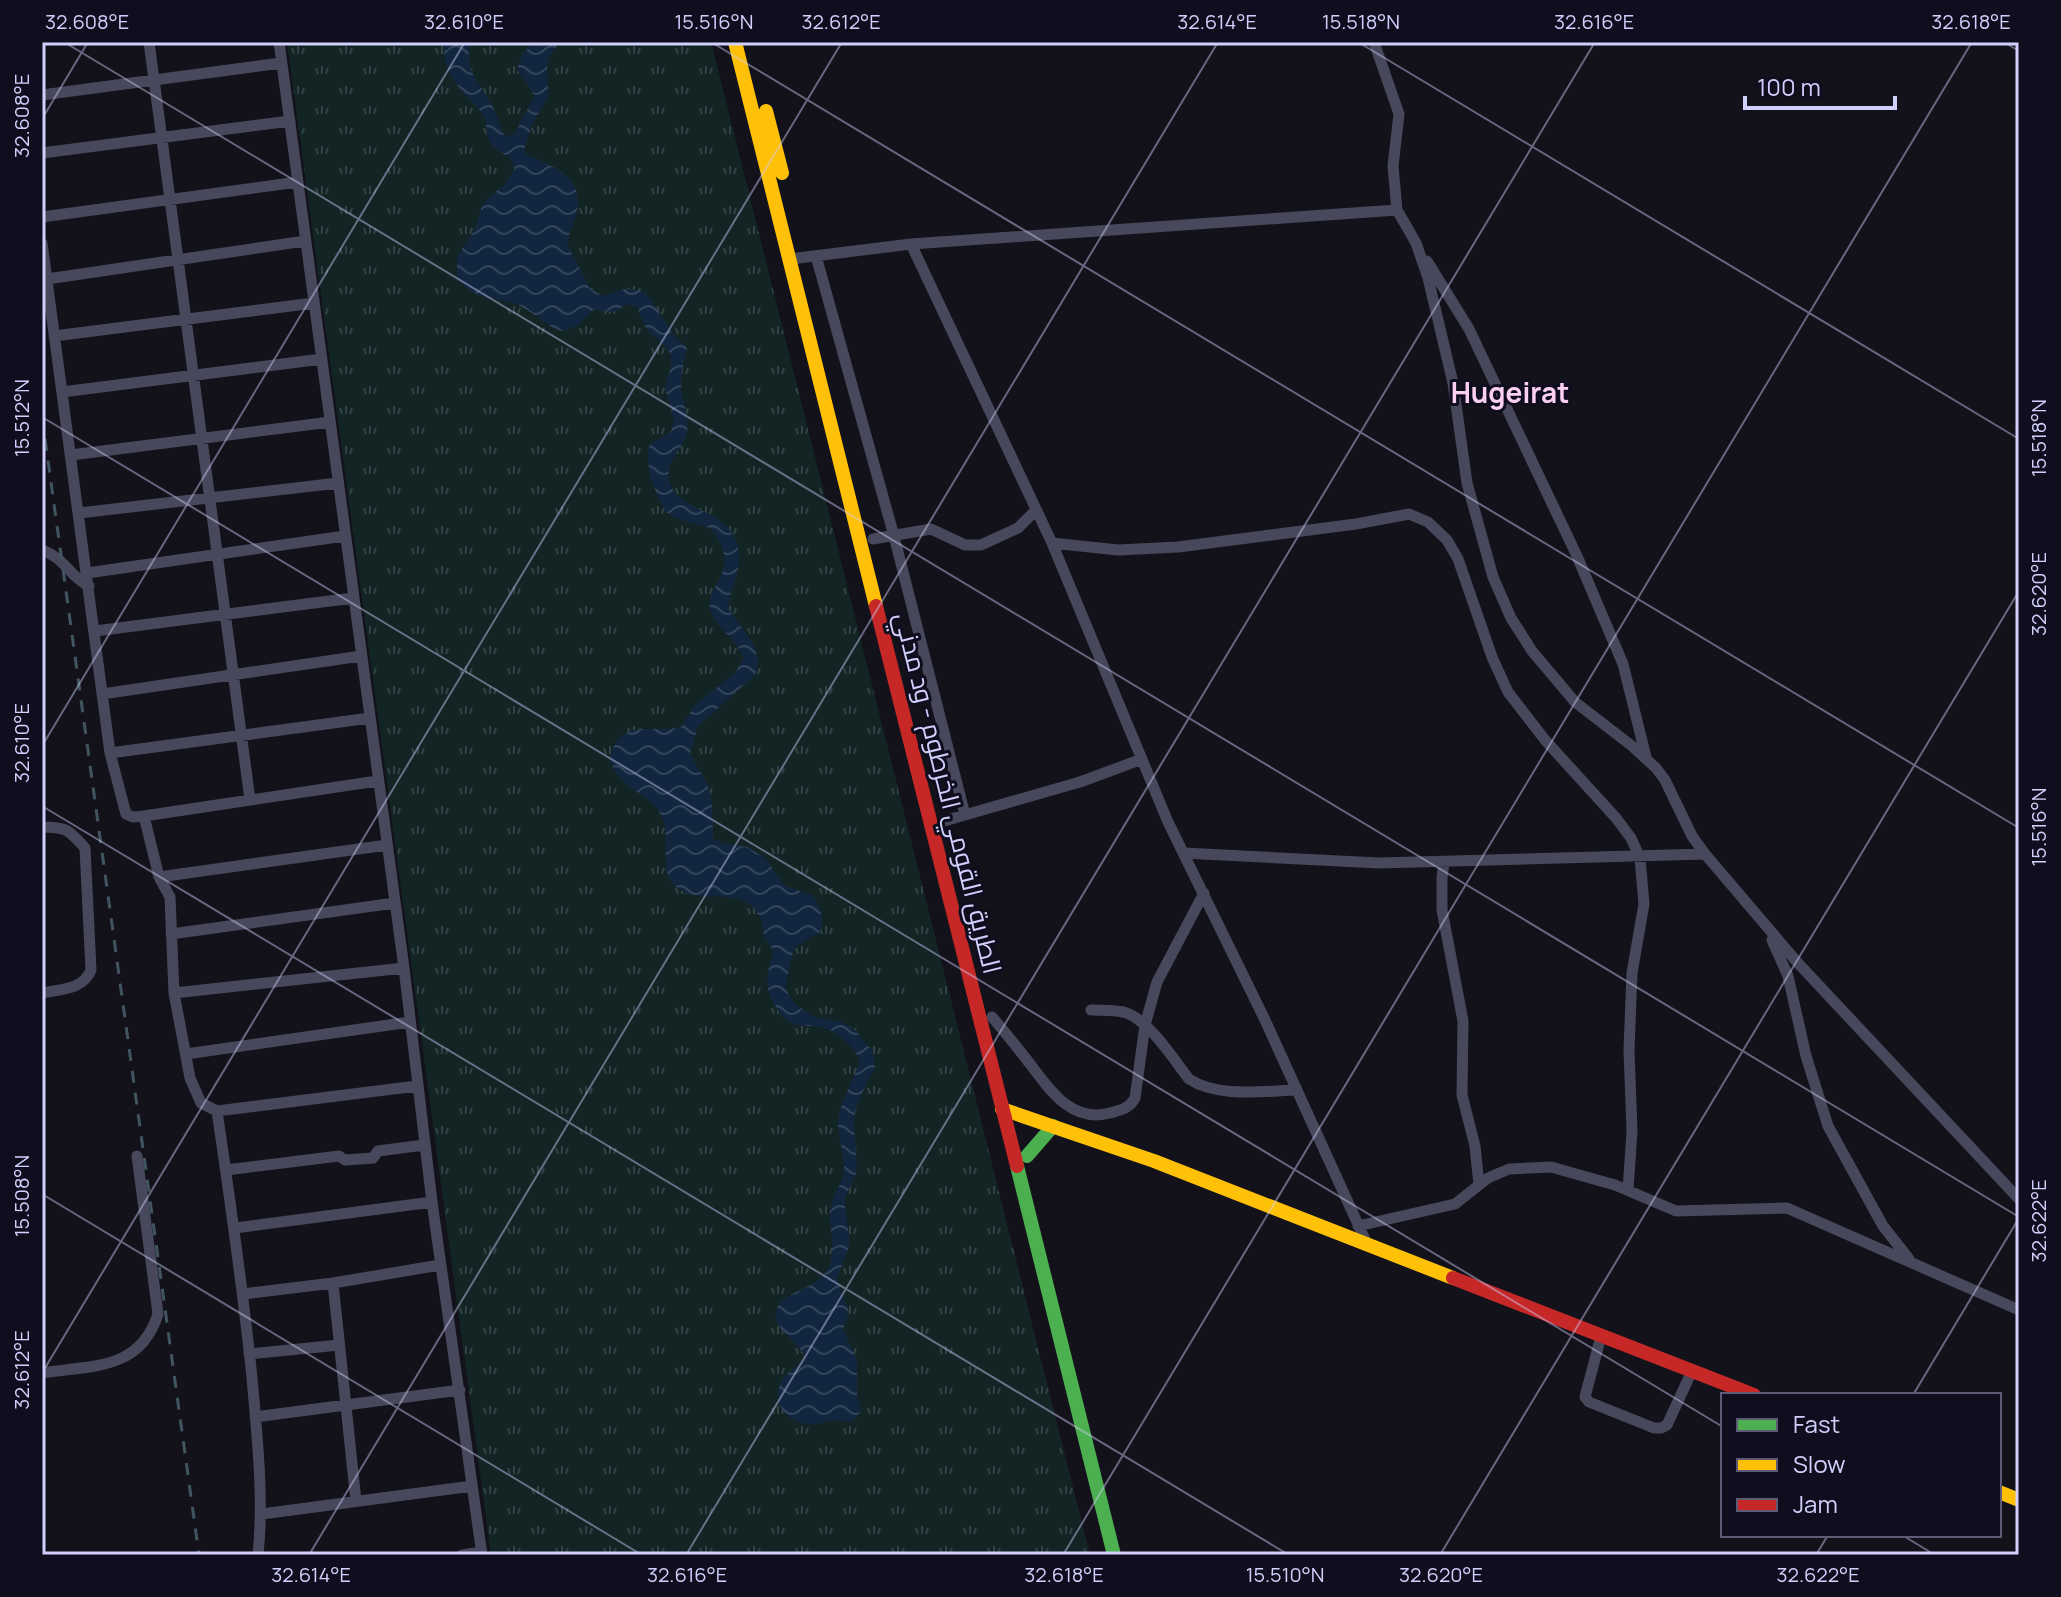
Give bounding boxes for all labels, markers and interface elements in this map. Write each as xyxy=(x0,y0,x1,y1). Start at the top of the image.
text: 32.608°E xyxy=(45,8,129,35)
text: 32.610°E xyxy=(424,8,504,35)
text: 15.516°N xyxy=(675,8,753,35)
text: 32.612°E xyxy=(801,8,881,35)
text: 32.614°E xyxy=(1177,8,1257,35)
text: 15.518°N xyxy=(1322,8,1400,35)
text: 32.616°E xyxy=(1554,8,1634,35)
text: 32.618°E xyxy=(1931,8,2011,35)
scale bar xyxy=(1745,60,1895,110)
text: 100 m xyxy=(1757,70,1821,103)
text: 32.608°E xyxy=(8,74,35,158)
district label: Hugeirat xyxy=(1451,373,1569,411)
text: 15.512°N xyxy=(8,379,35,457)
text: 15.518°N xyxy=(2025,399,2052,477)
text: 32.620°E xyxy=(2025,552,2052,636)
street label: الطريق القومي الخرطوم - ود مدني xyxy=(883,608,1011,978)
text: 32.610°E xyxy=(8,703,35,783)
text: 15.516°N xyxy=(2025,788,2052,866)
text: 15.508°N xyxy=(8,1155,35,1237)
text: 32.622°E xyxy=(2025,1179,2052,1263)
text: 32.612°E xyxy=(8,1330,35,1410)
legend xyxy=(1721,1393,2001,1537)
text: Fast xyxy=(1793,1407,1840,1440)
text: Slow xyxy=(1793,1447,1846,1480)
text: Jam xyxy=(1793,1487,1838,1520)
text: 32.614°E xyxy=(271,1561,351,1588)
text: 32.616°E xyxy=(647,1561,727,1588)
text: 32.618°E xyxy=(1024,1561,1104,1588)
text: 15.510°N xyxy=(1246,1561,1324,1588)
text: 32.620°E xyxy=(1399,1561,1483,1588)
text: 32.622°E xyxy=(1776,1561,1860,1588)

